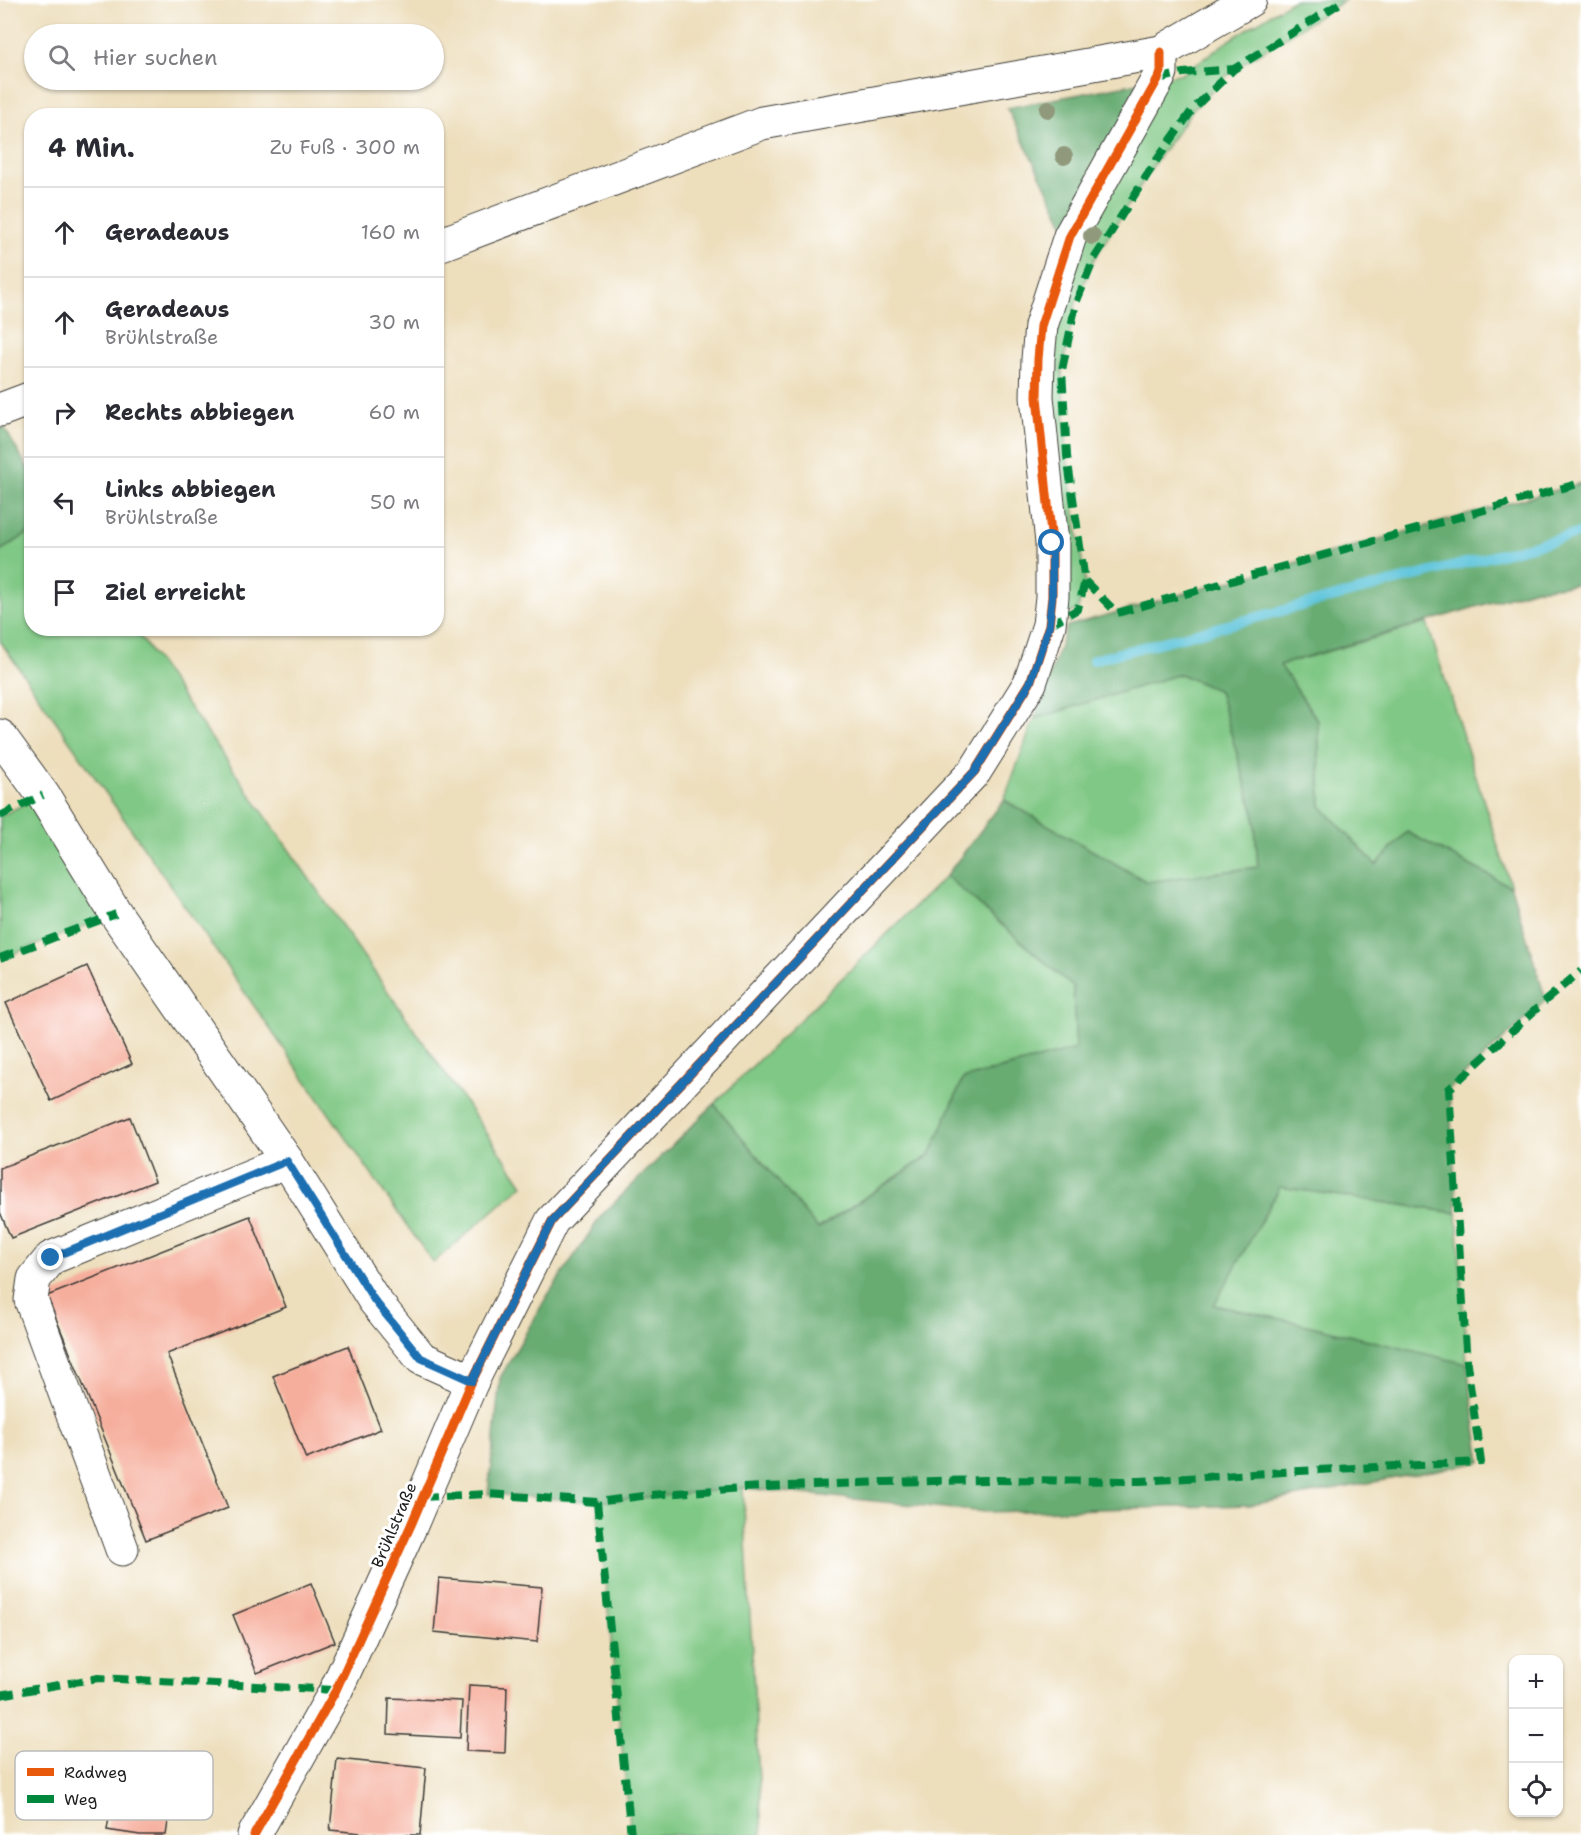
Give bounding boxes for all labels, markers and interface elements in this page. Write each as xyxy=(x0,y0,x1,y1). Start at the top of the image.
search box xyxy=(24,24,444,90)
icon: search xyxy=(45,41,78,74)
text: Hier suchen xyxy=(93,43,218,72)
text: 4 Min. xyxy=(48,130,135,165)
text: Zu Fuß · 300 m xyxy=(270,134,420,160)
icon: ahead xyxy=(48,216,81,249)
text: Geradeaus xyxy=(105,218,229,247)
text: 160 m xyxy=(361,219,420,245)
text: Geradeaus xyxy=(105,295,229,324)
icon: ahead xyxy=(48,306,81,339)
text: 30 m xyxy=(368,309,420,335)
text: Brühlstraße xyxy=(105,324,218,350)
icon: right xyxy=(48,396,81,429)
text: Rechts abbiegen xyxy=(105,398,294,427)
text: 60 m xyxy=(368,399,420,425)
text: Links abbiegen xyxy=(105,475,276,504)
icon: left xyxy=(48,486,81,519)
text: 50 m xyxy=(370,489,420,515)
text: Brühlstraße xyxy=(105,504,218,530)
route start xyxy=(1038,529,1064,555)
icon: arrive xyxy=(48,576,81,609)
text: Ziel erreicht xyxy=(105,578,246,607)
route end xyxy=(37,1244,63,1270)
street label: Brühlstraße xyxy=(367,1479,421,1571)
map controls xyxy=(1509,1655,1563,1817)
button: + xyxy=(1509,1655,1563,1709)
button: − xyxy=(1509,1709,1563,1763)
legend xyxy=(15,1751,213,1820)
text: Radweg xyxy=(64,1762,127,1783)
button: locate xyxy=(1509,1763,1563,1817)
text: Weg xyxy=(64,1789,98,1810)

